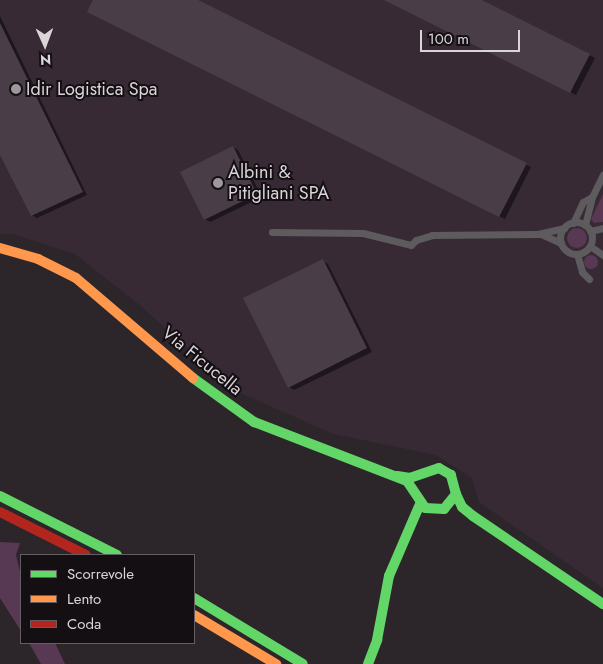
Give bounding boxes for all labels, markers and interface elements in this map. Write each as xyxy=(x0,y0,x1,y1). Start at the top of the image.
north arrow xyxy=(20,20,70,70)
scale bar xyxy=(423,20,523,52)
text: 100 m xyxy=(428,28,469,50)
text: N xyxy=(40,50,51,70)
place label: Idir Logistica Spa xyxy=(26,78,157,100)
marker: Idir Logistica Spa xyxy=(10,83,22,95)
place label: Albini & Pitigliani SPA xyxy=(228,162,329,204)
marker: Albini & Pitigliani SPA xyxy=(212,177,224,189)
street label: Via Ficucella xyxy=(157,322,247,400)
legend xyxy=(20,554,195,644)
text: Scorrevole xyxy=(67,563,134,585)
text: Lento xyxy=(67,588,101,610)
text: Coda xyxy=(67,613,101,635)

